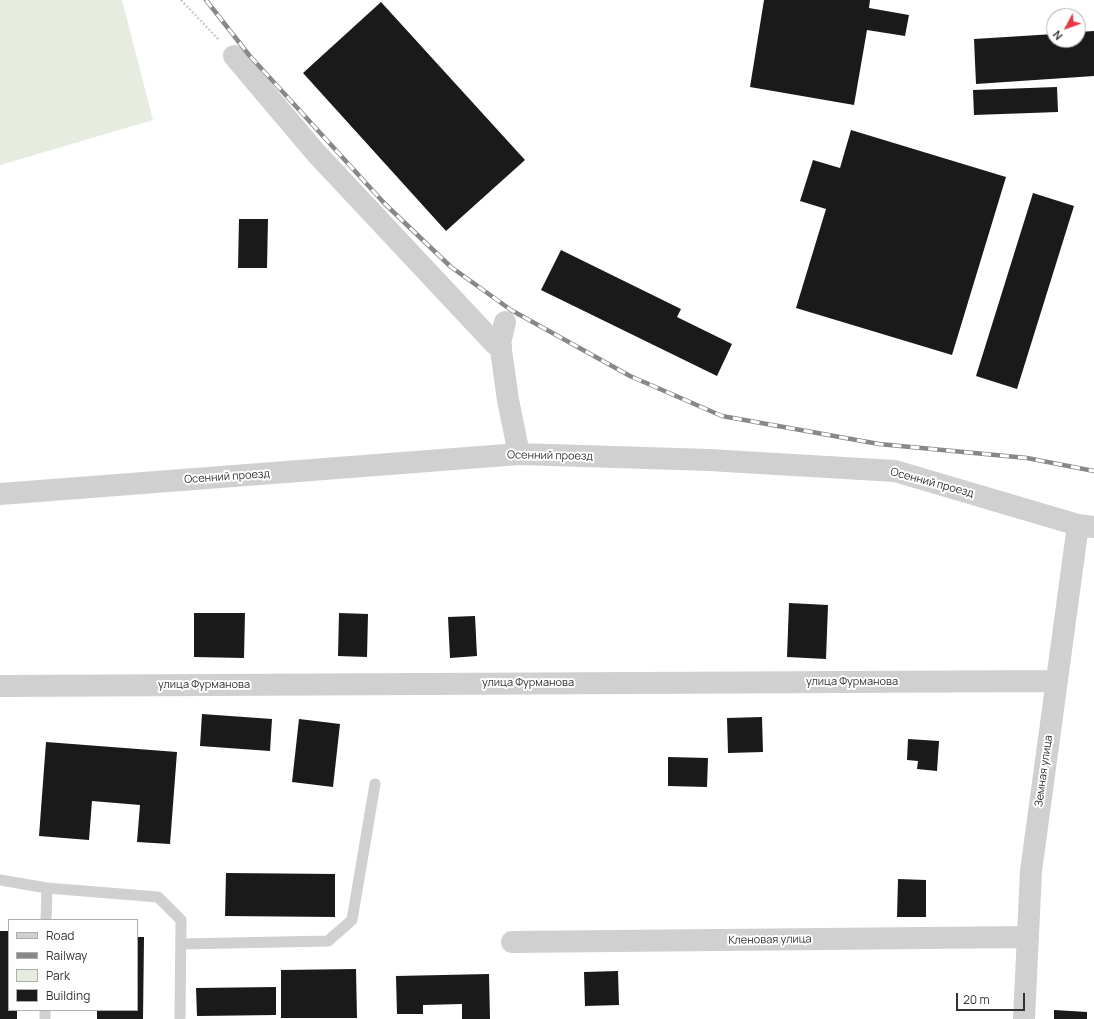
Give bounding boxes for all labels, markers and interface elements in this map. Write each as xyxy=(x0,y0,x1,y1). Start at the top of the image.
north arrow xyxy=(1046,8,1086,48)
text: N xyxy=(1049,28,1066,43)
street label: Осенний проезд xyxy=(507,449,593,463)
street label: Осенний проезд xyxy=(889,466,975,500)
street label: Осенний проезд xyxy=(184,467,270,487)
street label: улица Фурманова xyxy=(806,675,898,689)
street label: улица Фурманова xyxy=(482,676,574,690)
street label: улица Фурманова xyxy=(158,678,250,692)
street label: Земная улица xyxy=(1032,734,1056,808)
legend xyxy=(8,919,138,1011)
text: Road xyxy=(46,927,74,944)
street label: Кленовая улица xyxy=(728,933,812,947)
text: Railway xyxy=(46,947,87,964)
text: Park xyxy=(46,967,70,984)
scale bar xyxy=(958,985,1027,1011)
text: Building xyxy=(46,987,90,1004)
text: 20 m xyxy=(963,991,990,1008)

